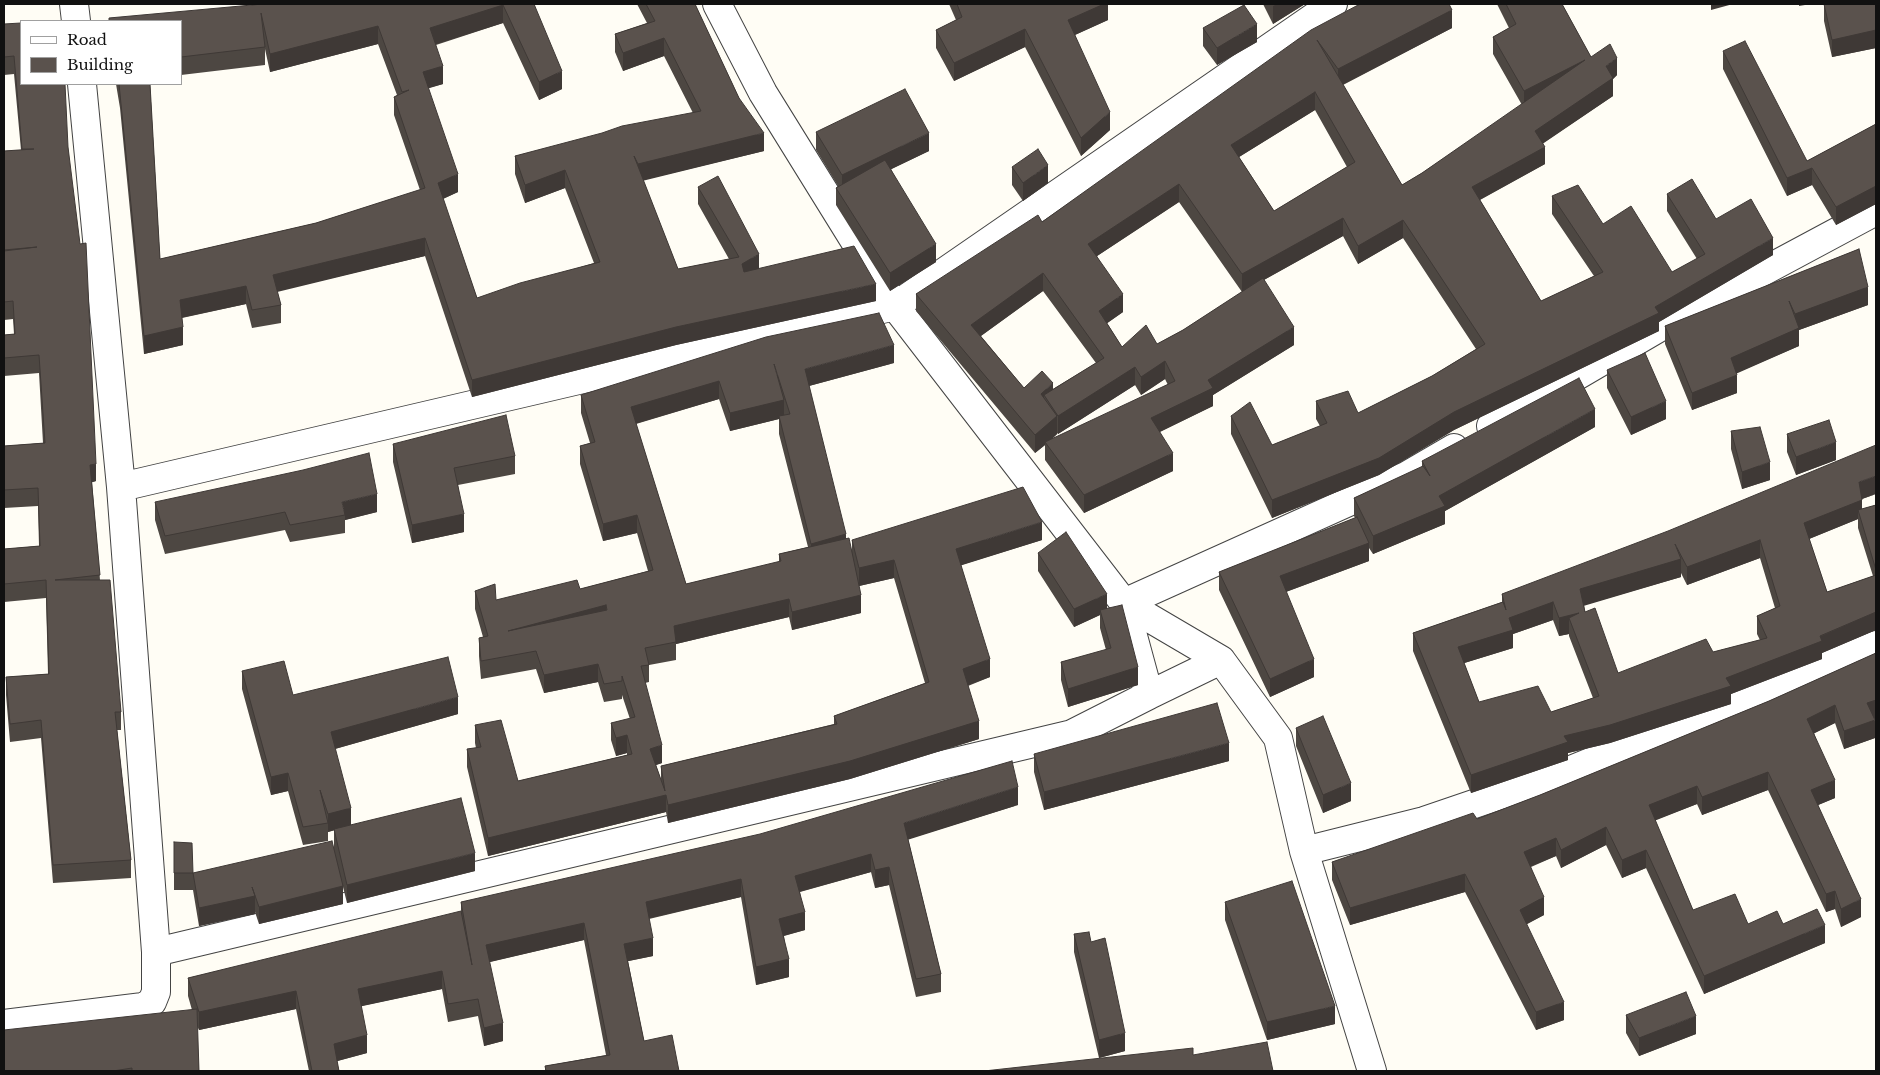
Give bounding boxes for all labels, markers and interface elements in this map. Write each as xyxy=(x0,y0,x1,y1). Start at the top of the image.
legend xyxy=(20,20,182,85)
text: Road xyxy=(67,30,107,49)
text: Building xyxy=(67,55,133,74)

